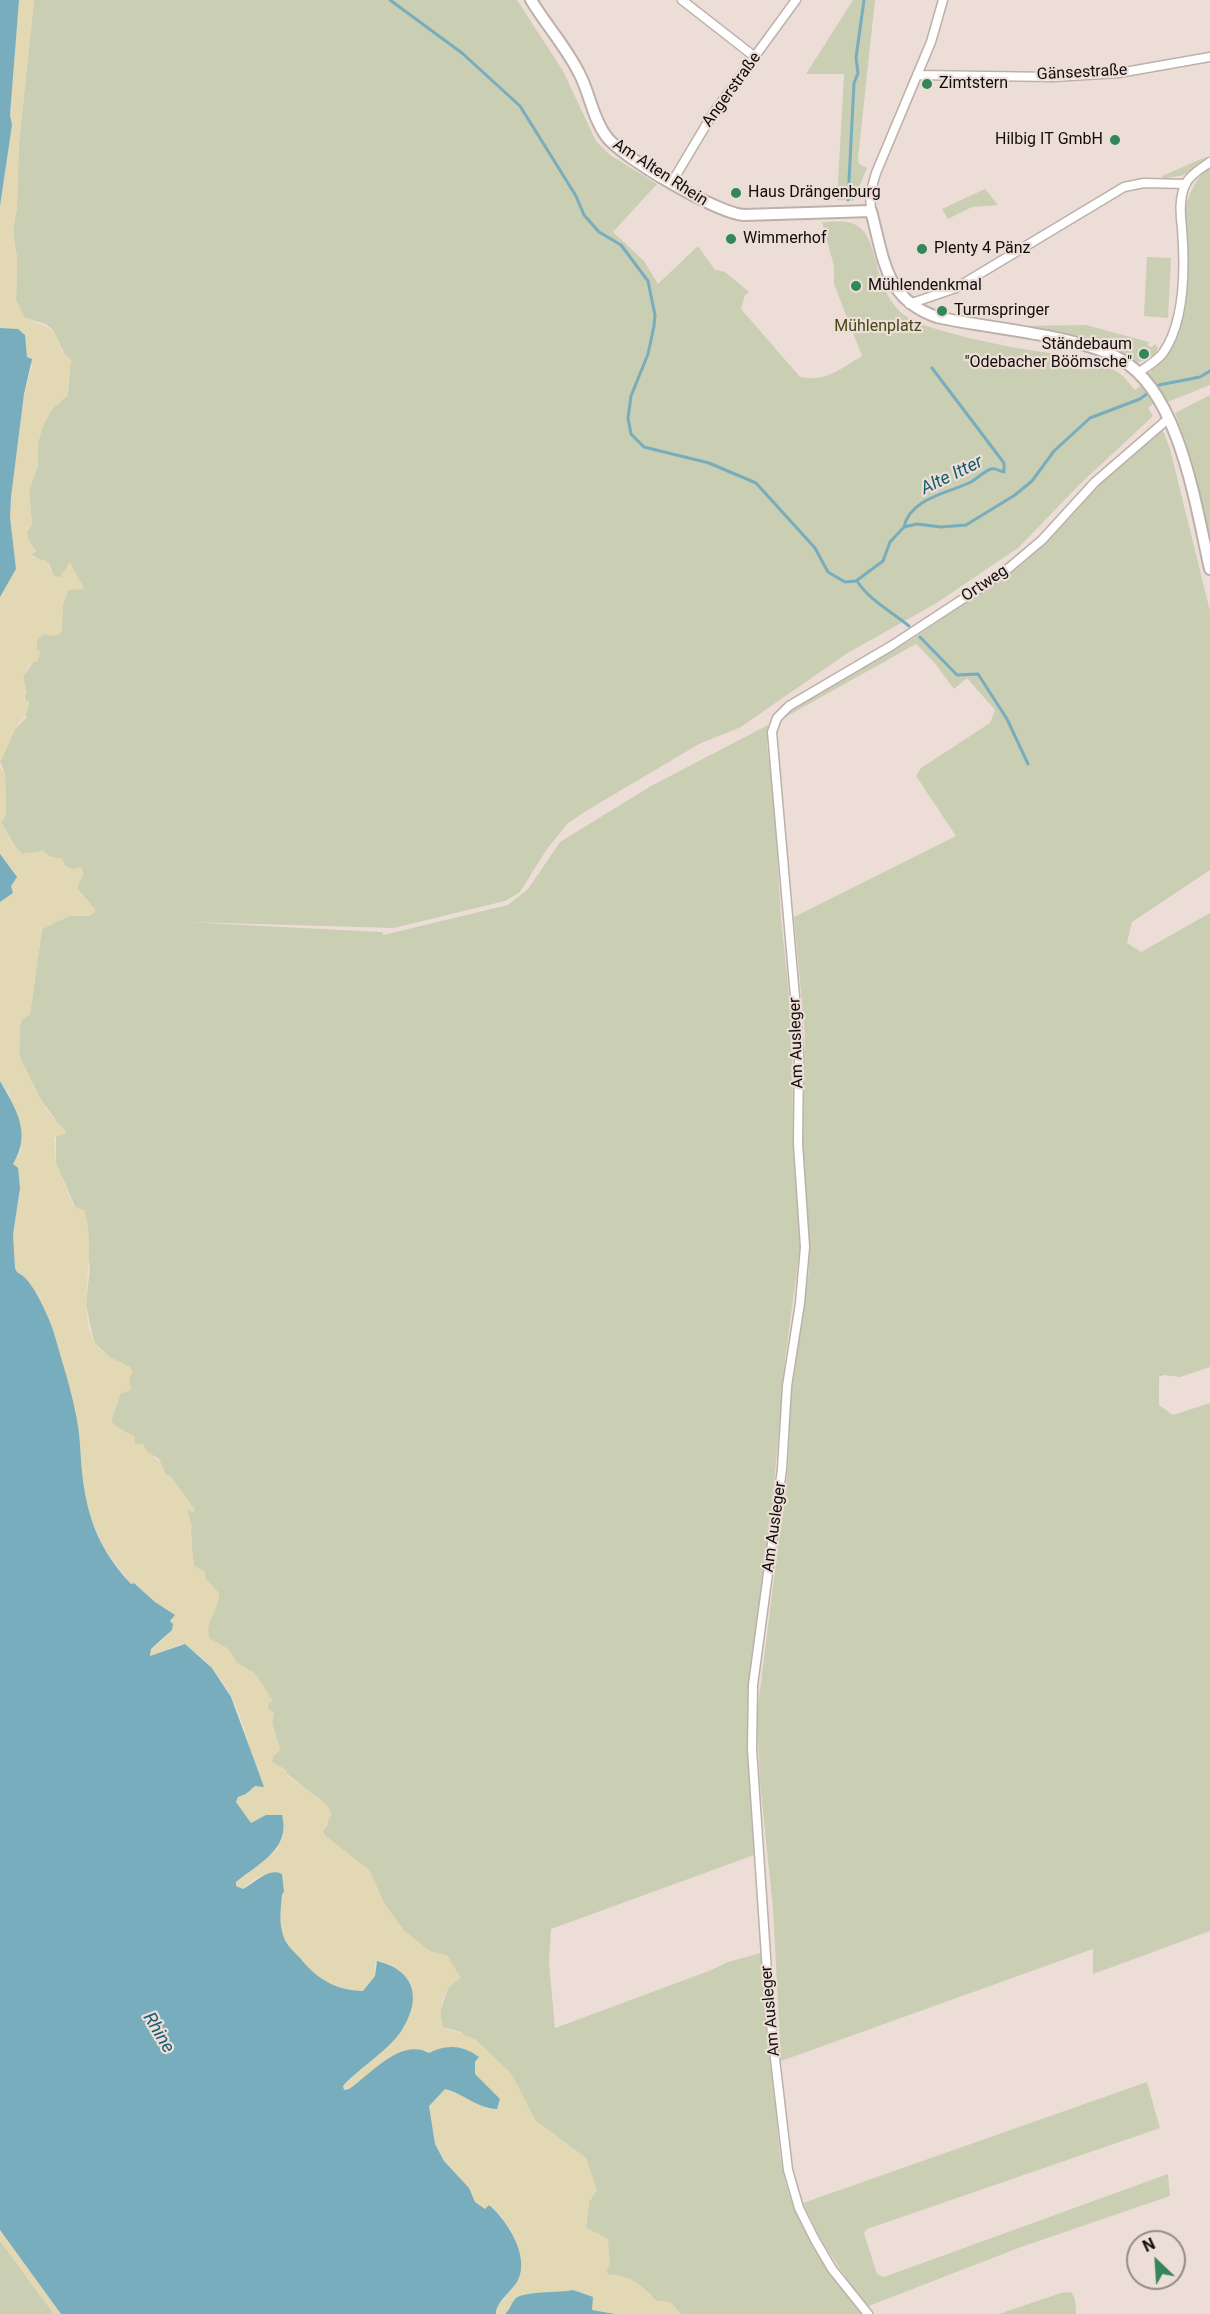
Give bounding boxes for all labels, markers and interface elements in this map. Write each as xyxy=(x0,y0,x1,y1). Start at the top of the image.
street label: Angerstraße xyxy=(699,49,765,131)
street label: Gänsestraße xyxy=(1036,61,1128,85)
place label: Zimtstern xyxy=(939,74,1008,94)
marker: Zimtstern xyxy=(920,77,934,91)
place label: Hilbig IT GmbH xyxy=(995,130,1103,150)
marker: Hilbig IT GmbH xyxy=(1108,133,1122,147)
street label: Am Alten Rhein xyxy=(609,135,711,211)
place label: Haus Drängenburg xyxy=(748,183,881,203)
marker: Haus Drängenburg xyxy=(729,186,743,200)
place label: Wimmerhof xyxy=(743,229,827,249)
marker: Wimmerhof xyxy=(724,232,738,246)
place label: Plenty 4 Pänz xyxy=(934,239,1031,259)
marker: Plenty 4 Pänz xyxy=(915,242,929,256)
place label: Mühlendenkmal xyxy=(868,276,982,296)
marker: Mühlendenkmal xyxy=(849,279,863,293)
place label: Turmspringer xyxy=(954,301,1049,321)
marker: Turmspringer xyxy=(935,304,949,318)
park label: Mühlenplatz xyxy=(834,317,922,337)
place label: Ständebaum "Odebacher Böömsche" xyxy=(964,335,1132,373)
marker: Ständebaum "Odebacher Böömsche" xyxy=(1137,347,1151,361)
water label: Alte Itter xyxy=(917,452,987,500)
street label: Ortweg xyxy=(958,562,1012,606)
street label: Am Ausleger xyxy=(786,997,808,1089)
street label: Am Ausleger xyxy=(759,1481,791,1573)
street label: Am Ausleger xyxy=(757,1965,785,2057)
water label: Rhine xyxy=(138,2009,178,2057)
north arrow xyxy=(1126,2230,1186,2290)
text: N xyxy=(1140,2234,1158,2256)

